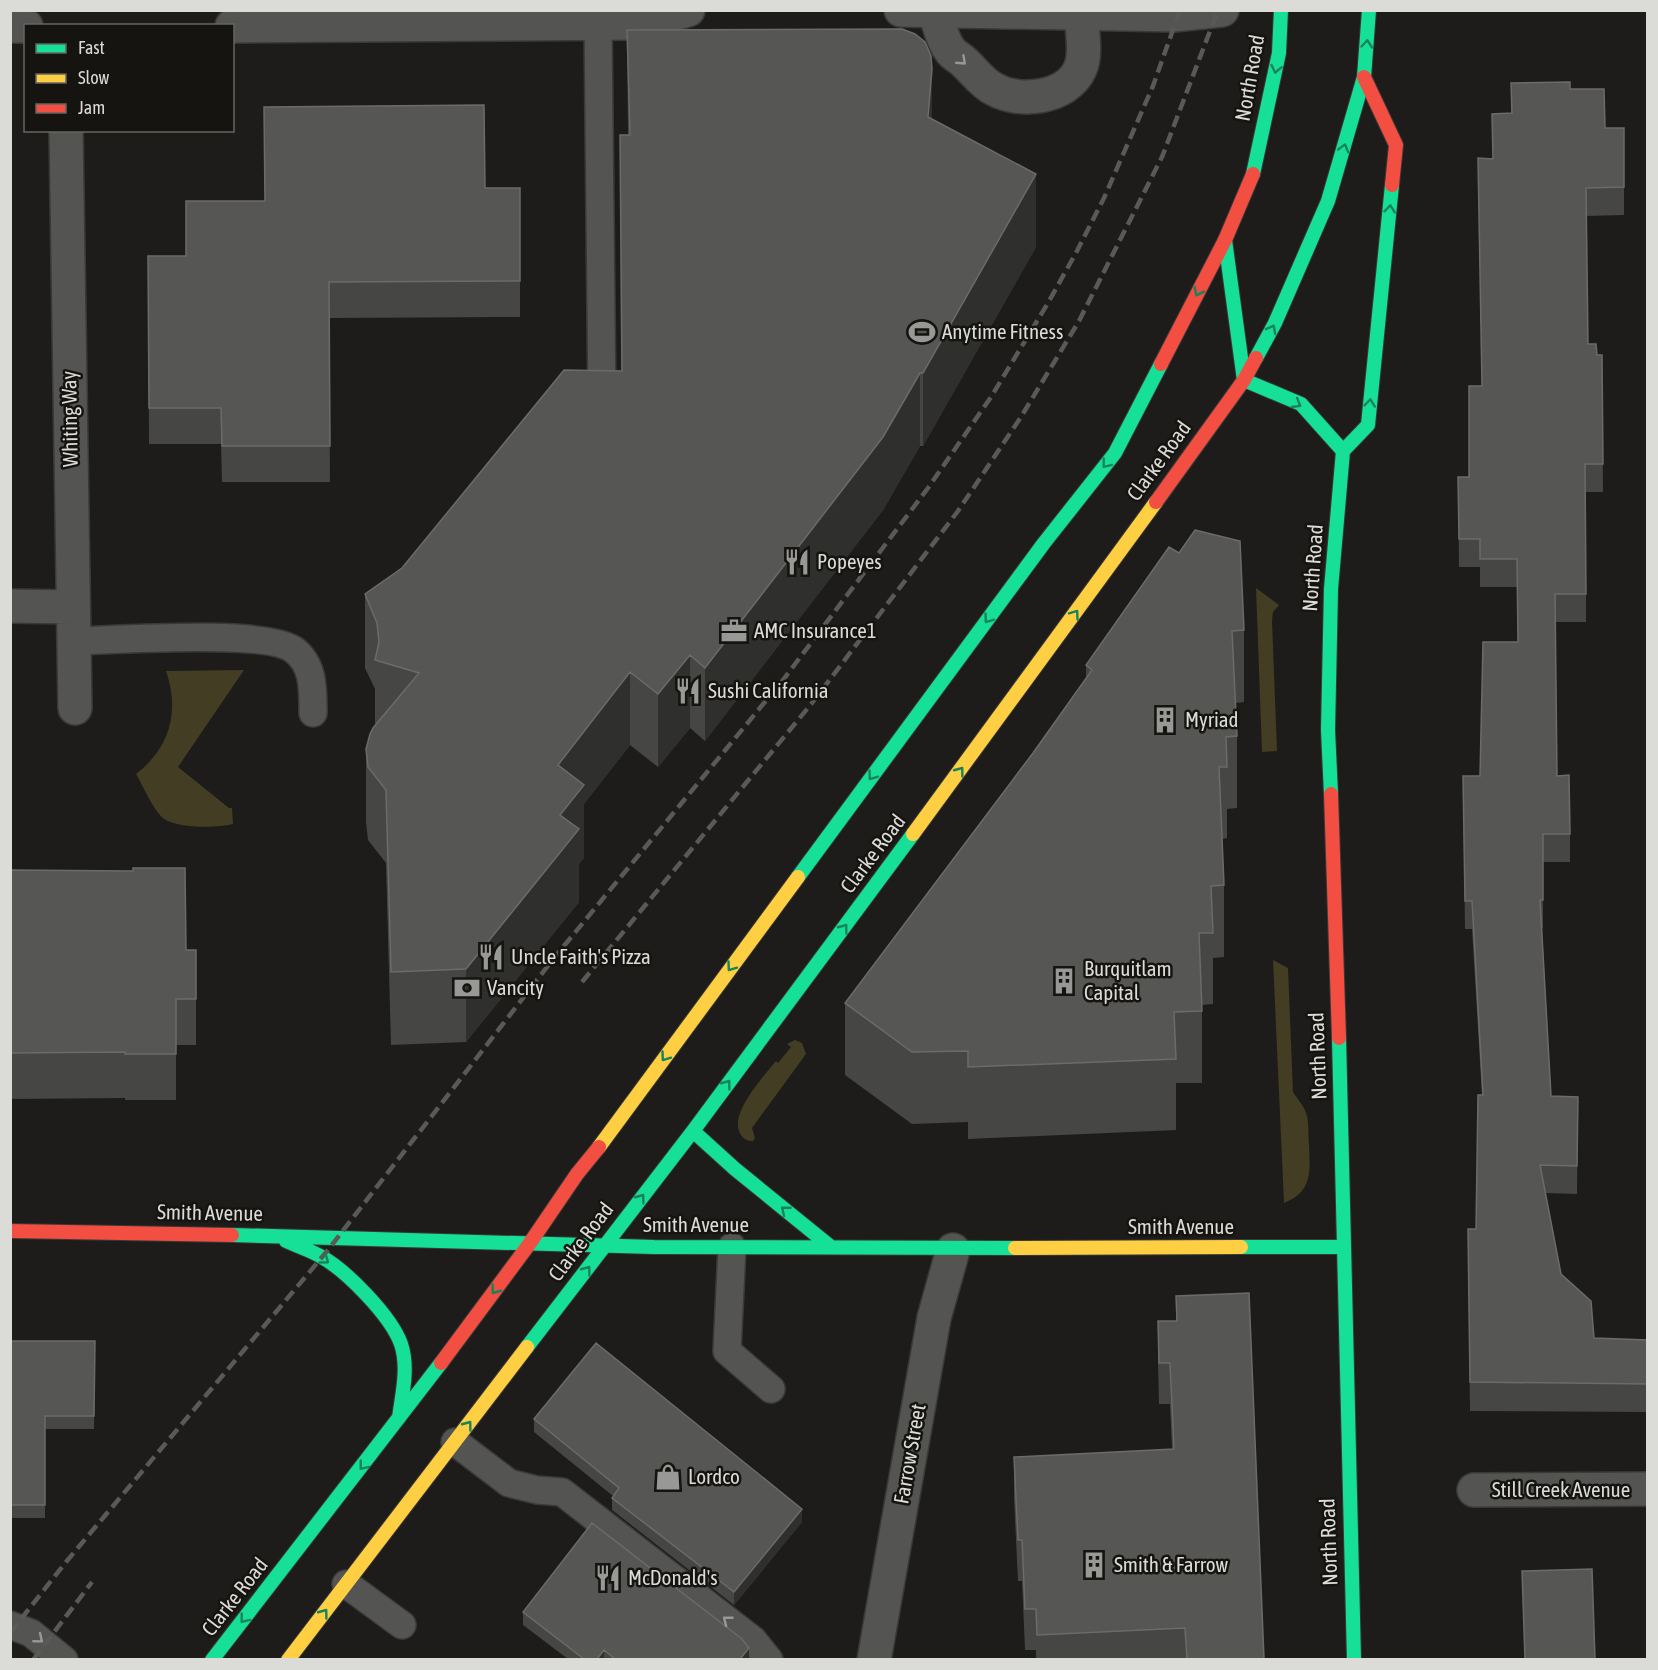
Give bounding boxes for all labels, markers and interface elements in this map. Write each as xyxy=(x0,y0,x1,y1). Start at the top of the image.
legend xyxy=(24,24,234,132)
street label: North Road xyxy=(1230,33,1268,123)
text: Fast xyxy=(78,37,105,58)
one-way arrow xyxy=(1360,39,1373,48)
one-way arrow xyxy=(956,54,966,65)
one-way arrow xyxy=(1270,63,1283,73)
text: Slow xyxy=(78,67,109,88)
text: Jam xyxy=(78,97,105,118)
one-way arrow xyxy=(1336,143,1349,153)
one-way arrow xyxy=(1383,204,1396,213)
one-way arrow xyxy=(1194,286,1205,297)
sports icon: Anytime Fitness xyxy=(907,317,937,347)
place label: Anytime Fitness xyxy=(942,319,1063,343)
one-way arrow xyxy=(1265,325,1276,335)
street label: Whiting Way xyxy=(56,370,82,467)
one-way arrow xyxy=(1291,397,1301,408)
one-way arrow xyxy=(1363,398,1376,407)
street label: Clarke Road xyxy=(1121,416,1195,505)
one-way arrow xyxy=(1103,457,1114,468)
street label: North Road xyxy=(1297,523,1327,612)
restaurant icon: Popeyes xyxy=(782,547,812,577)
place label: Popeyes xyxy=(817,549,882,573)
one-way arrow xyxy=(1068,609,1079,620)
one-way arrow xyxy=(984,613,995,624)
office icon: AMC Insurance1 xyxy=(719,616,749,646)
place label: AMC Insurance1 xyxy=(754,618,877,642)
restaurant icon: Sushi California xyxy=(673,676,703,706)
place label: Sushi California xyxy=(708,678,829,702)
building icon: Myriad xyxy=(1150,705,1180,735)
place label: Myriad xyxy=(1185,707,1238,731)
one-way arrow xyxy=(953,767,964,778)
one-way arrow xyxy=(868,770,879,781)
street label: Clarke Road xyxy=(835,809,910,897)
one-way arrow xyxy=(836,923,847,934)
restaurant icon: Uncle Faith's Pizza xyxy=(476,942,506,972)
place label: Uncle Faith's Pizza xyxy=(511,944,651,968)
place label: Burquitlam Capital xyxy=(1084,956,1172,1004)
one-way arrow xyxy=(727,961,738,972)
building icon: Burquitlam Capital xyxy=(1049,966,1079,996)
bank icon: Vancity xyxy=(452,973,482,1003)
place label: Vancity xyxy=(487,975,544,999)
street label: North Road xyxy=(1303,1012,1331,1100)
one-way arrow xyxy=(661,1051,672,1062)
one-way arrow xyxy=(720,1080,731,1091)
one-way arrow xyxy=(633,1194,644,1205)
street label: Clarke Road xyxy=(543,1197,618,1285)
street label: Smith Avenue xyxy=(157,1199,263,1225)
one-way arrow xyxy=(781,1206,792,1217)
street label: Smith Avenue xyxy=(643,1212,749,1236)
street label: Smith Avenue xyxy=(1128,1214,1234,1238)
one-way arrow xyxy=(319,1253,330,1264)
one-way arrow xyxy=(579,1266,590,1277)
one-way arrow xyxy=(491,1283,502,1294)
street label: Farrow Street xyxy=(888,1402,930,1506)
one-way arrow xyxy=(460,1421,471,1432)
one-way arrow xyxy=(360,1459,371,1470)
shop icon: Lordco xyxy=(653,1462,683,1492)
place label: Lordco xyxy=(688,1464,740,1488)
street label: Still Creek Avenue xyxy=(1492,1477,1630,1501)
street label: North Road xyxy=(1314,1498,1342,1586)
building icon: Smith & Farrow xyxy=(1079,1550,1109,1580)
place label: Smith & Farrow xyxy=(1114,1552,1229,1576)
street label: Clarke Road xyxy=(196,1553,272,1640)
restaurant icon: McDonald's xyxy=(593,1563,623,1593)
place label: McDonald's xyxy=(628,1565,718,1589)
one-way arrow xyxy=(316,1609,327,1620)
one-way arrow xyxy=(240,1613,251,1624)
one-way arrow xyxy=(723,1616,734,1627)
one-way arrow xyxy=(32,1632,43,1643)

